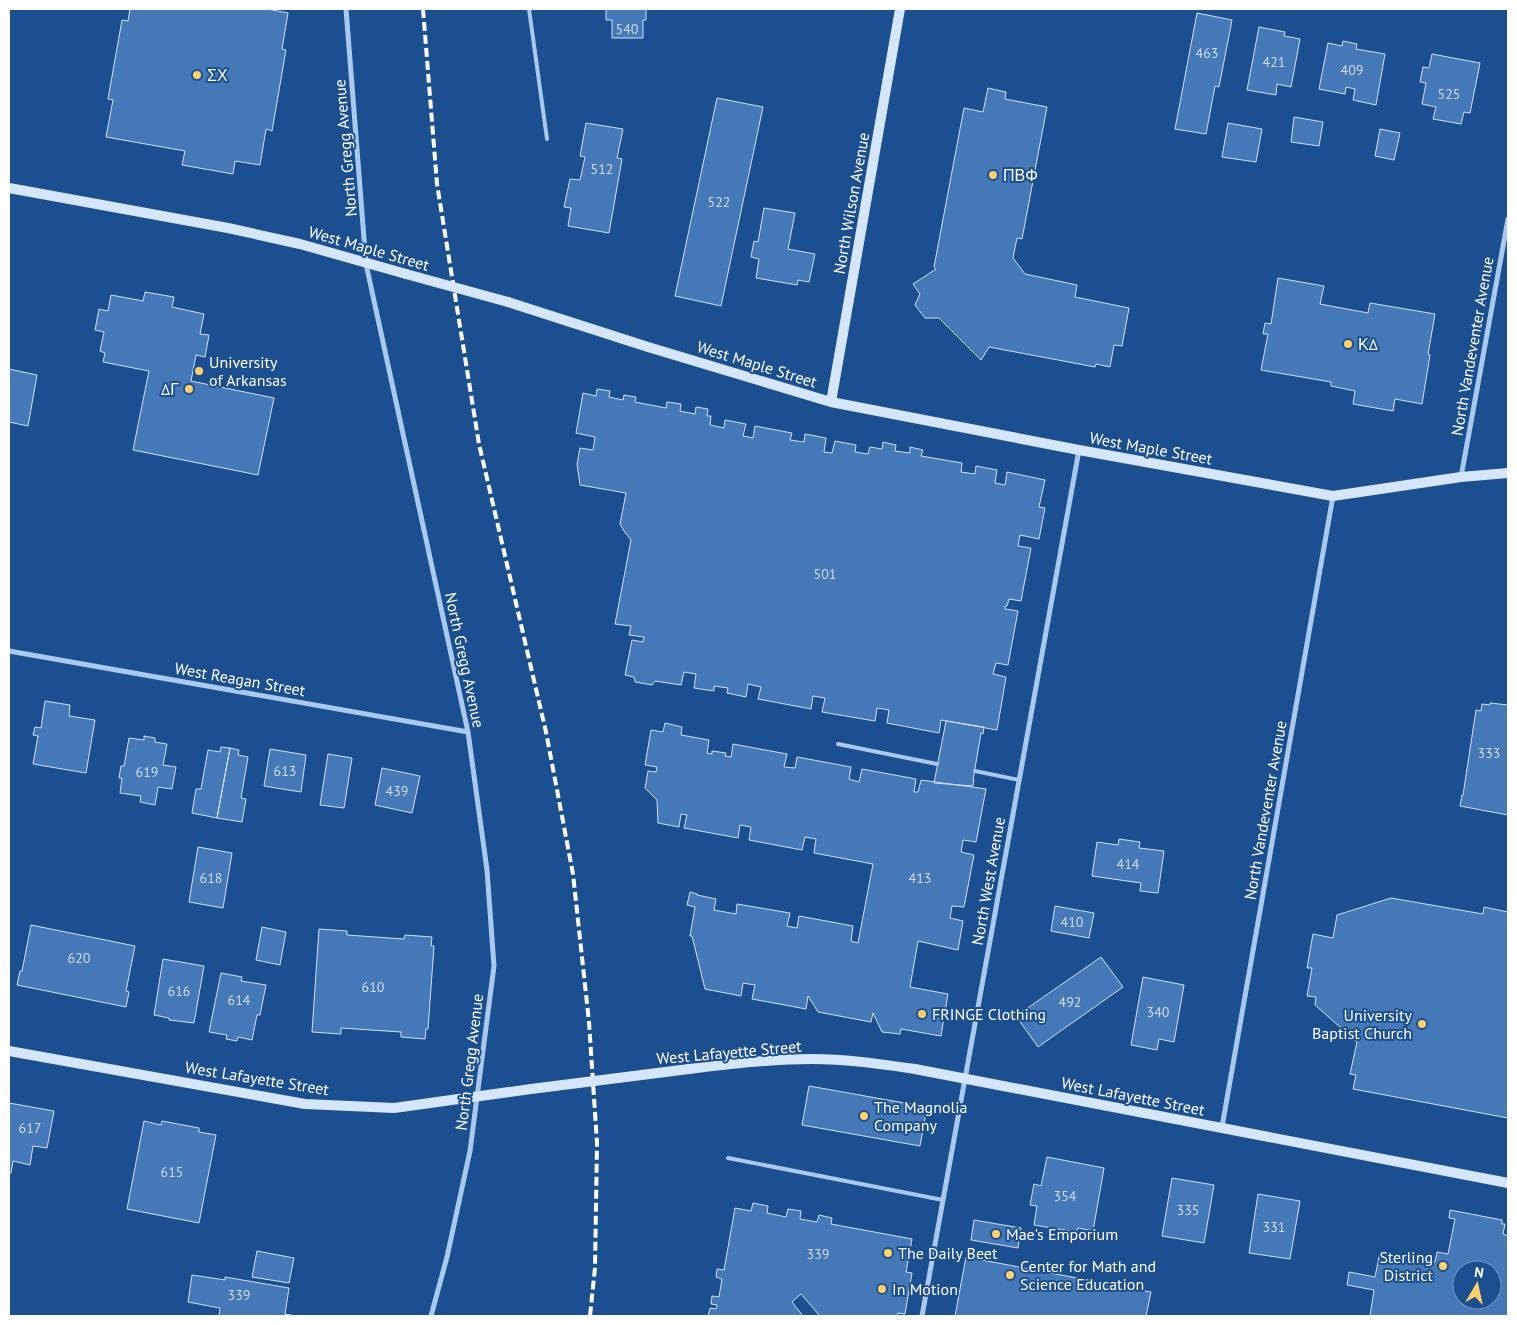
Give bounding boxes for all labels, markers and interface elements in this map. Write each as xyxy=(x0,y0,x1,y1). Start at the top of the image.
house number: 540 xyxy=(616,20,639,38)
house number: 463 xyxy=(1196,44,1218,62)
house number: 421 xyxy=(1263,53,1285,71)
house number: 409 xyxy=(1341,61,1363,79)
place label: ΣΧ xyxy=(207,65,228,85)
marker: ΣΧ xyxy=(191,69,203,81)
street label: North Gregg Avenue xyxy=(329,78,361,218)
house number: 525 xyxy=(1438,85,1460,103)
street label: North Wilson Avenue xyxy=(829,131,873,275)
house number: 512 xyxy=(591,160,613,178)
place label: ΠΒΦ xyxy=(1003,165,1038,185)
marker: ΠΒΦ xyxy=(987,169,999,181)
house number: 522 xyxy=(708,193,730,211)
street label: West Maple Street xyxy=(306,221,432,275)
street label: North Vandeventer Avenue xyxy=(1446,255,1498,437)
place label: ΚΔ xyxy=(1358,334,1378,354)
street label: West Maple Street xyxy=(695,336,820,392)
marker: ΚΔ xyxy=(1342,338,1354,350)
place label: University of Arkansas xyxy=(209,352,287,390)
marker: University of Arkansas xyxy=(193,365,205,377)
place label: ΔΓ xyxy=(161,379,179,399)
marker: ΔΓ xyxy=(183,383,195,395)
street label: West Maple Street xyxy=(1088,427,1215,469)
house number: 501 xyxy=(814,565,836,583)
street label: North Gregg Avenue xyxy=(441,591,489,729)
street label: West Reagan Street xyxy=(173,658,307,700)
street label: North Vandeventer Avenue xyxy=(1239,719,1291,901)
house number: 333 xyxy=(1478,744,1500,762)
house number: 613 xyxy=(274,762,296,780)
house number: 619 xyxy=(136,763,158,781)
house number: 439 xyxy=(386,782,408,800)
street label: North West Avenue xyxy=(967,815,1009,947)
house number: 414 xyxy=(1117,855,1140,873)
house number: 618 xyxy=(200,869,222,887)
house number: 413 xyxy=(909,869,931,887)
house number: 410 xyxy=(1061,913,1084,931)
house number: 620 xyxy=(68,949,91,967)
house number: 610 xyxy=(362,978,385,996)
house number: 616 xyxy=(168,982,190,1000)
house number: 614 xyxy=(228,991,251,1009)
street label: North Gregg Avenue xyxy=(451,992,487,1132)
house number: 492 xyxy=(1059,993,1081,1011)
house number: 340 xyxy=(1147,1003,1170,1021)
place label: FRINGE Clothing xyxy=(932,1004,1046,1024)
place label: University Baptist Church xyxy=(1312,1005,1413,1043)
marker: FRINGE Clothing xyxy=(916,1008,928,1020)
marker: University Baptist Church xyxy=(1416,1018,1428,1030)
street label: West Lafayette Street xyxy=(656,1036,803,1068)
street label: West Lafayette Street xyxy=(184,1057,331,1099)
street label: West Lafayette Street xyxy=(1060,1072,1207,1120)
place label: The Magnolia Company xyxy=(874,1097,967,1135)
marker: The Magnolia Company xyxy=(858,1110,870,1122)
house number: 617 xyxy=(19,1119,41,1137)
house number: 615 xyxy=(161,1163,183,1181)
house number: 354 xyxy=(1054,1187,1077,1205)
house number: 335 xyxy=(1177,1201,1199,1219)
house number: 331 xyxy=(1263,1218,1285,1236)
place label: Mae's Emporium xyxy=(1006,1224,1118,1244)
marker: Mae's Emporium xyxy=(990,1228,1002,1240)
place label: The Daily Beet xyxy=(898,1243,998,1263)
house number: 339 xyxy=(807,1245,829,1263)
marker: The Daily Beet xyxy=(882,1247,894,1259)
place label: Sterling District xyxy=(1379,1247,1434,1285)
place label: Center for Math and Science Education xyxy=(1020,1256,1156,1294)
marker: Sterling District xyxy=(1437,1260,1449,1272)
north arrow xyxy=(1452,1260,1502,1310)
text: N xyxy=(1473,1263,1485,1282)
marker: Center for Math and Science Education xyxy=(1004,1269,1016,1281)
place label: In Motion xyxy=(892,1279,958,1299)
marker: In Motion xyxy=(876,1283,888,1295)
house number: 339 xyxy=(228,1286,250,1304)

